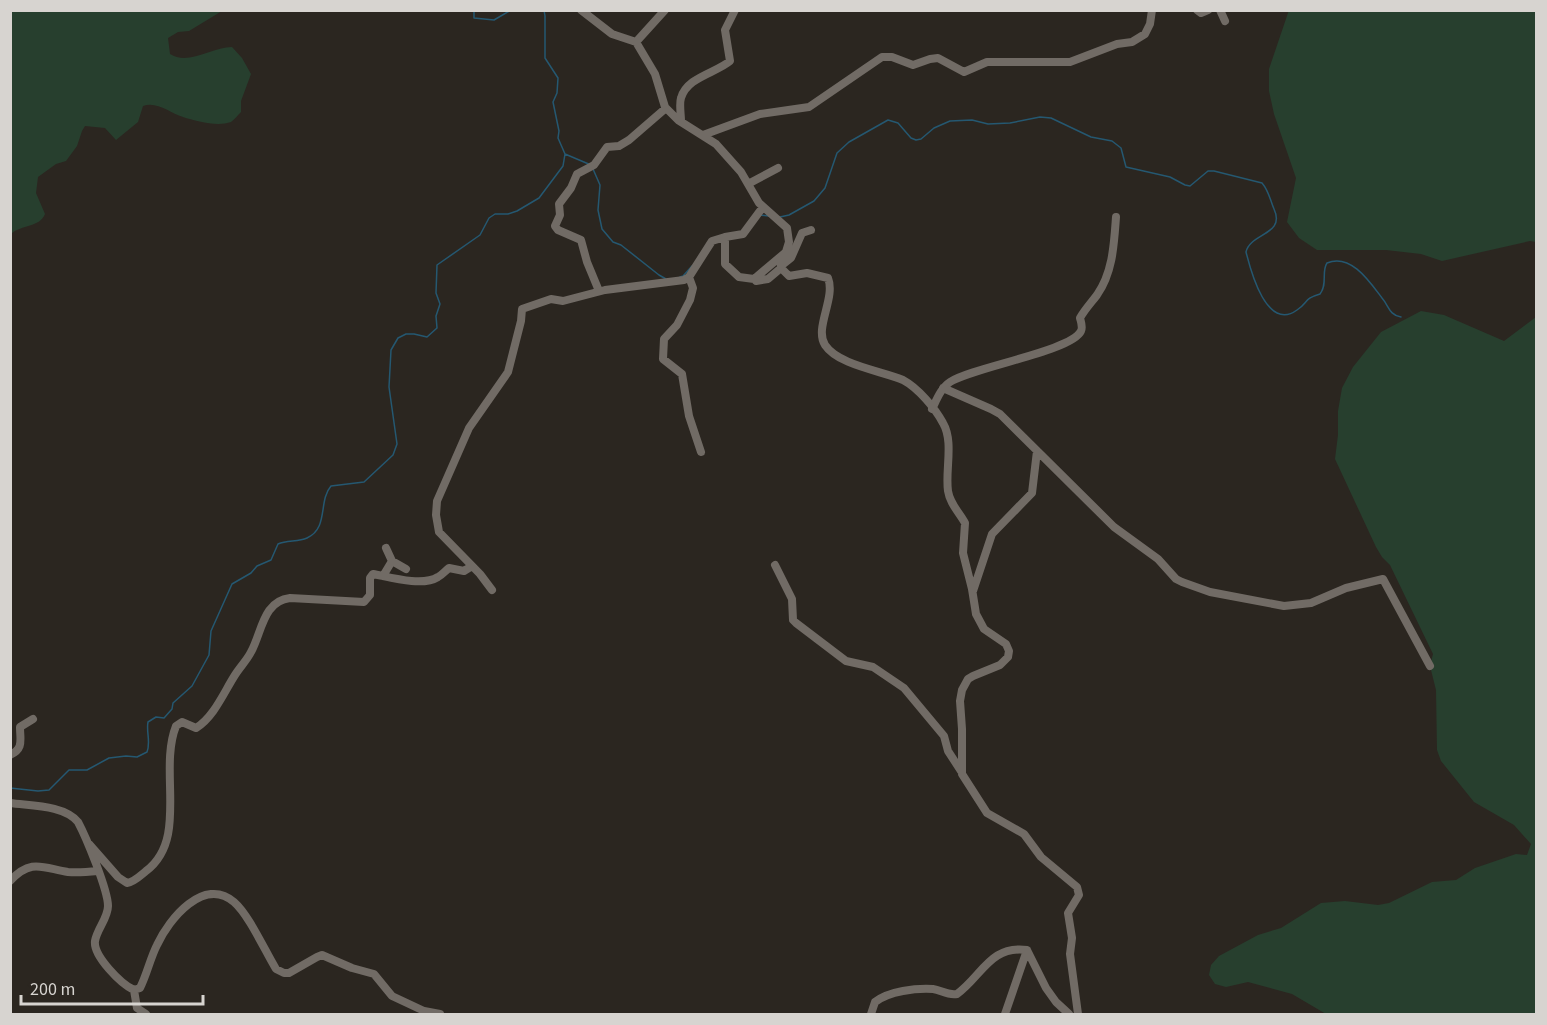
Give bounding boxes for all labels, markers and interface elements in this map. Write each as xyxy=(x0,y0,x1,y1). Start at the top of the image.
scale bar xyxy=(21,968,202,1006)
text: 200 m xyxy=(30,977,75,1002)

